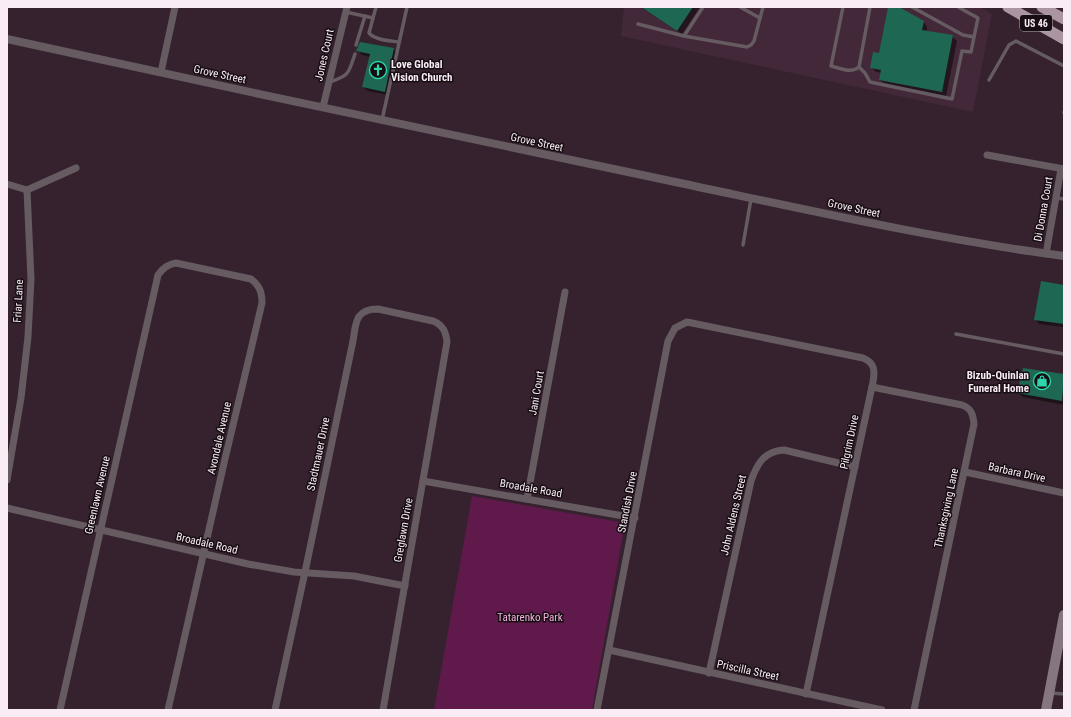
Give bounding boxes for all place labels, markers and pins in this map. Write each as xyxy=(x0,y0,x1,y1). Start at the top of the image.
place label: Love Global Vision Church xyxy=(391,58,452,84)
church icon: Love Global Vision Church xyxy=(368,60,388,80)
place label: Bizub-Quinlan Funeral Home xyxy=(967,369,1029,395)
shop icon: Bizub-Quinlan Funeral Home xyxy=(1032,371,1052,391)

